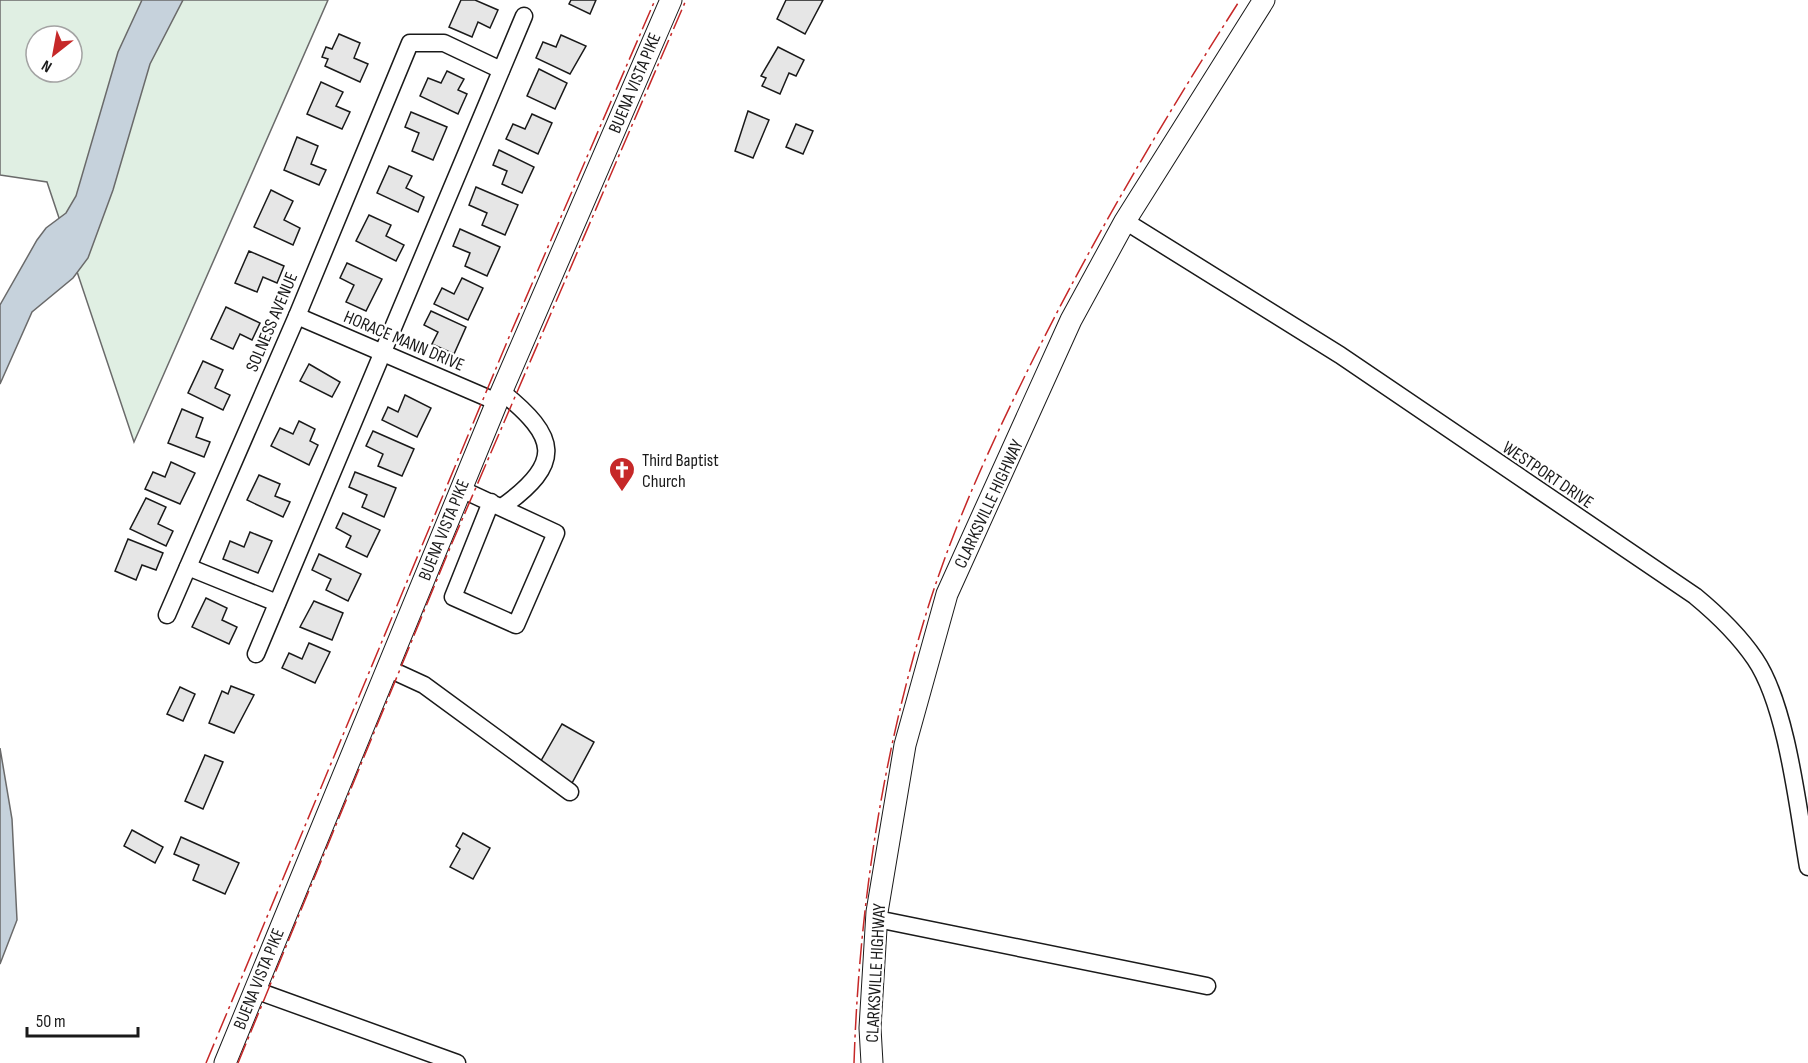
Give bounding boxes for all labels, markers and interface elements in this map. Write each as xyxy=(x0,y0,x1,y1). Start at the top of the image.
north arrow xyxy=(24,24,84,84)
street label: BUENA VISTA PIKE xyxy=(604,30,666,136)
text: N xyxy=(38,55,56,76)
street label: SOLNESS AVENUE xyxy=(242,269,302,375)
street label: HORACE MANN DRIVE xyxy=(341,306,467,376)
street label: CLARKSVILLE HIGHWAY xyxy=(950,436,1028,572)
street label: WESTPORT DRIVE xyxy=(1499,437,1597,513)
place label: Third Baptist Church xyxy=(642,450,719,492)
church icon: Third Baptist Church xyxy=(607,455,637,493)
street label: BUENA VISTA PIKE xyxy=(414,476,474,584)
street label: CLARKSVILLE HIGHWAY xyxy=(862,902,890,1043)
street label: BUENA VISTA PIKE xyxy=(229,925,289,1033)
scale bar xyxy=(27,1000,138,1038)
text: 50 m xyxy=(36,1011,66,1032)

